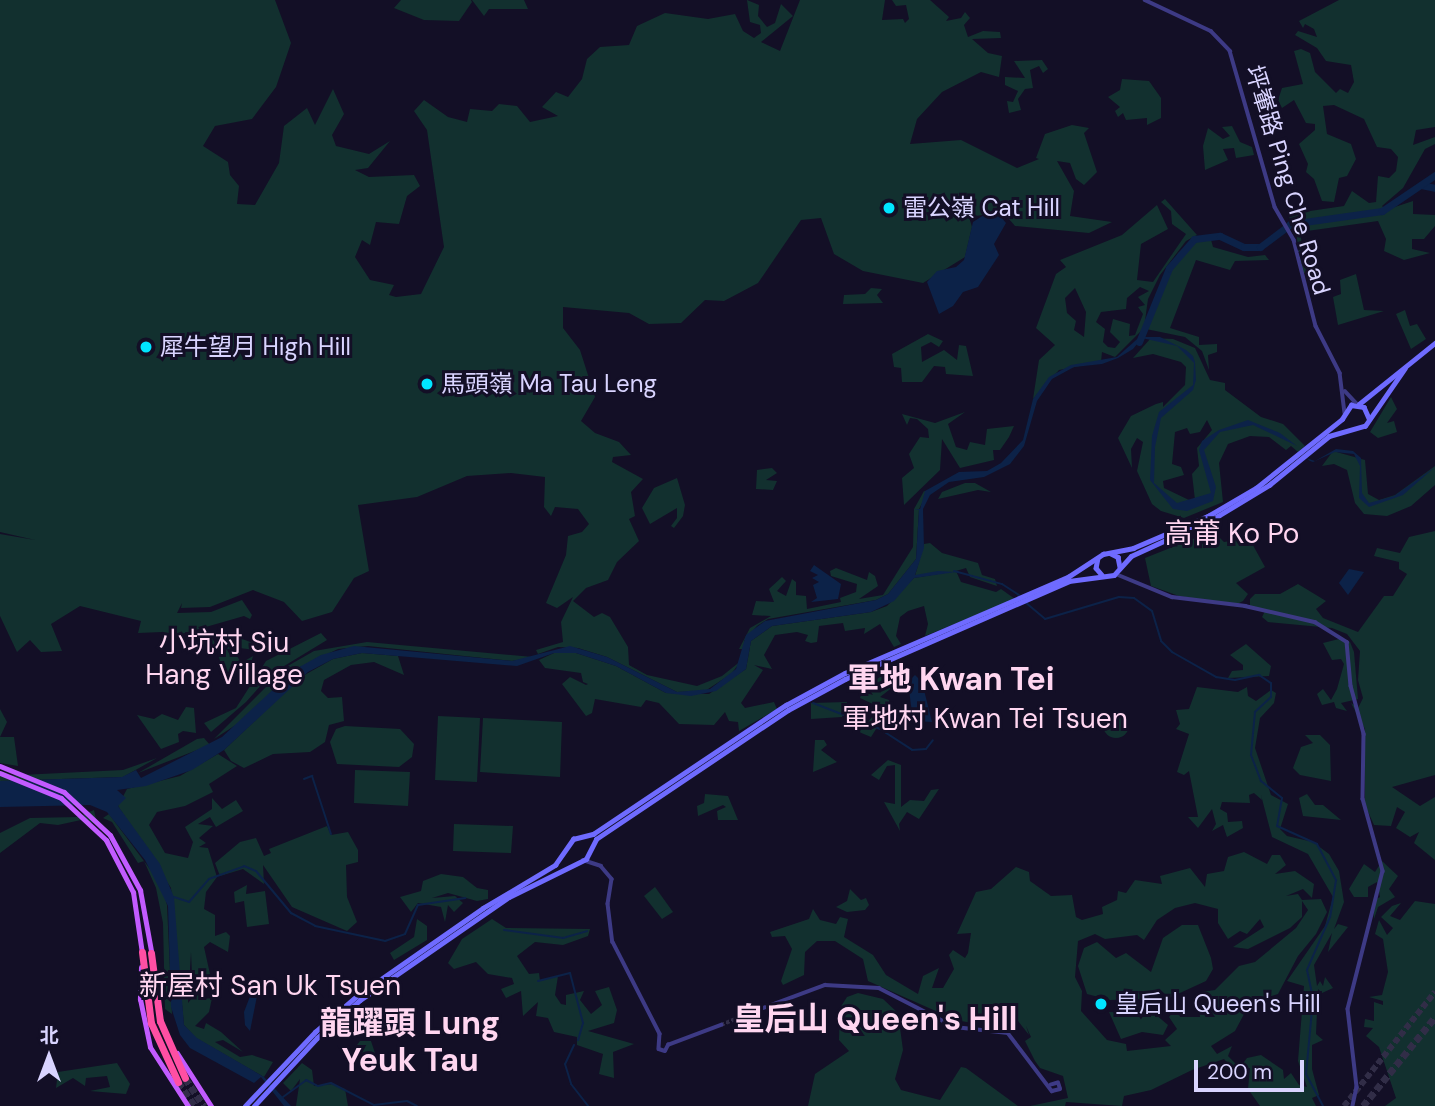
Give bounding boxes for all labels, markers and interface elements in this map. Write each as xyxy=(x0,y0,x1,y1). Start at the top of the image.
street label: 坪輋路 Ping Che Road xyxy=(1239,62,1337,298)
place label: 雷公嶺 Cat Hill xyxy=(903,194,1060,222)
marker: 雷公嶺 Cat Hill xyxy=(881,200,897,216)
place label: 犀牛望月 High Hill xyxy=(160,333,351,361)
marker: 犀牛望月 High Hill xyxy=(138,339,154,355)
place label: 馬頭嶺 Ma Tau Leng xyxy=(441,370,657,398)
marker: 馬頭嶺 Ma Tau Leng xyxy=(419,376,435,392)
district label: 高莆 Ko Po xyxy=(1165,517,1299,551)
district label: 小坑村 Siu Hang Village xyxy=(135,626,313,692)
district label: 軍地 Kwan Tei xyxy=(847,660,1055,698)
district label: 軍地村 Kwan Tei Tsuen xyxy=(842,702,1128,736)
district label: 新屋村 San Uk Tsuen xyxy=(139,969,401,1003)
place label: 皇后山 Queen's Hill xyxy=(1115,990,1321,1018)
marker: 皇后山 Queen's Hill xyxy=(1093,996,1109,1012)
district label: 皇后山 Queen's Hill xyxy=(733,1000,1017,1038)
district label: 龍躍頭 Lung Yeuk Tau xyxy=(320,1005,500,1080)
north arrow xyxy=(14,1022,84,1092)
text: 北 xyxy=(39,1023,59,1048)
scale bar xyxy=(1197,1046,1307,1090)
text: 200 m xyxy=(1207,1058,1272,1086)

